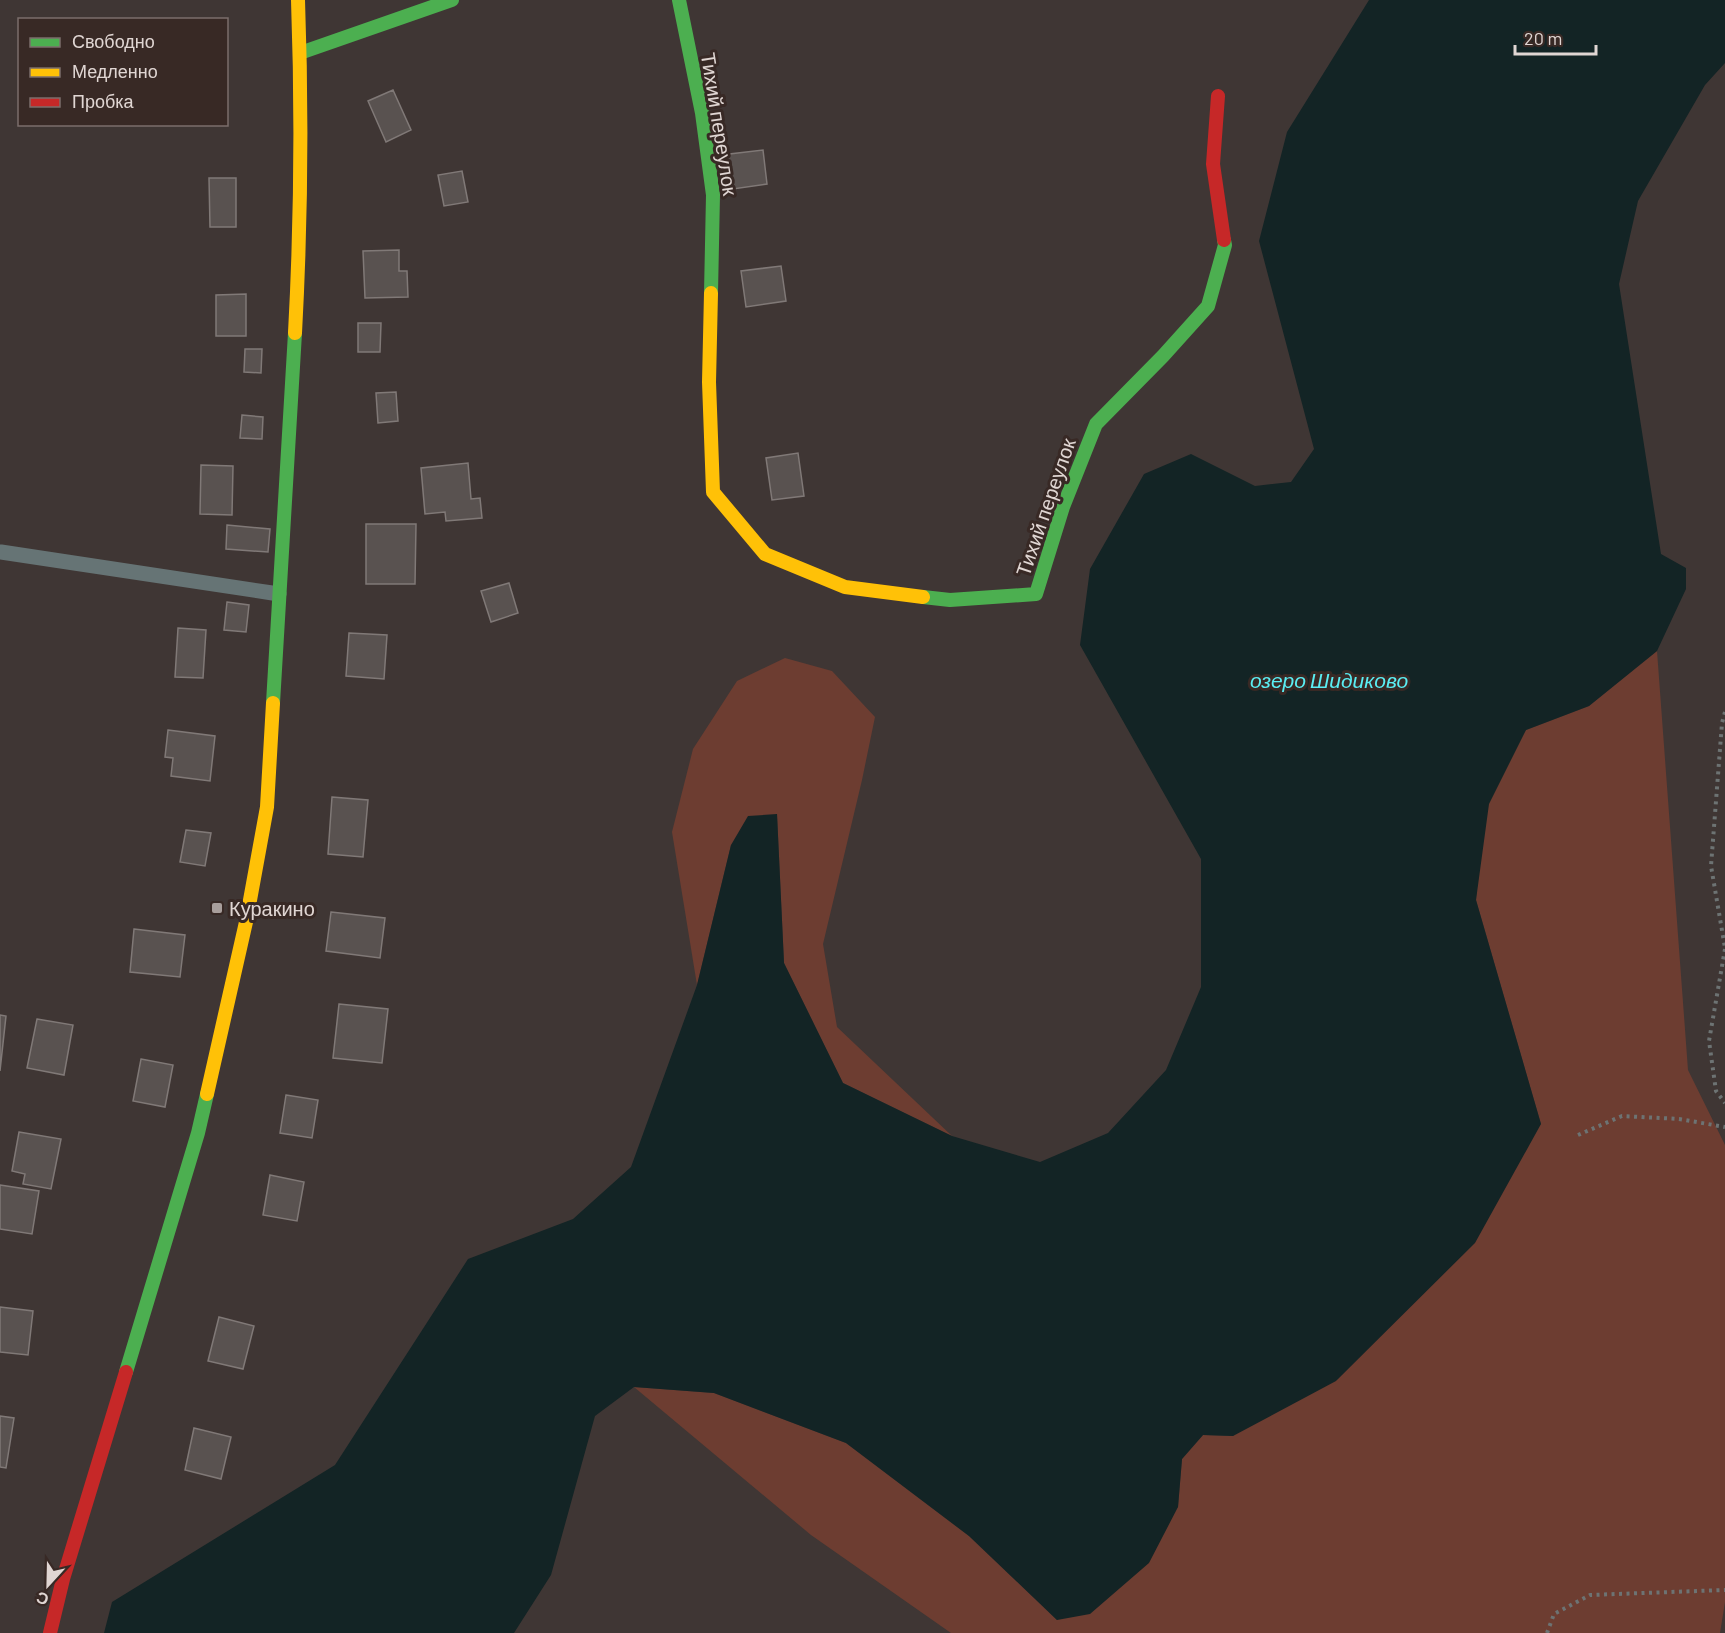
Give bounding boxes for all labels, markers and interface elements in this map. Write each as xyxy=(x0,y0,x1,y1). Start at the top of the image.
legend xyxy=(18,18,228,126)
scale bar xyxy=(1515,18,1596,56)
text: 20 m xyxy=(1524,27,1562,49)
text: Свободно xyxy=(72,30,155,52)
street label: Тихий переулок xyxy=(697,51,743,197)
text: Медленно xyxy=(72,60,158,82)
text: Пробка xyxy=(72,90,135,112)
street label: Тихий переулок xyxy=(1010,435,1080,579)
water label: озеро Шидиково xyxy=(1250,667,1408,692)
place label: Куракино xyxy=(229,896,315,920)
marker: Куракино xyxy=(210,901,224,915)
north arrow xyxy=(18,1555,78,1615)
text: С xyxy=(33,1588,51,1610)

